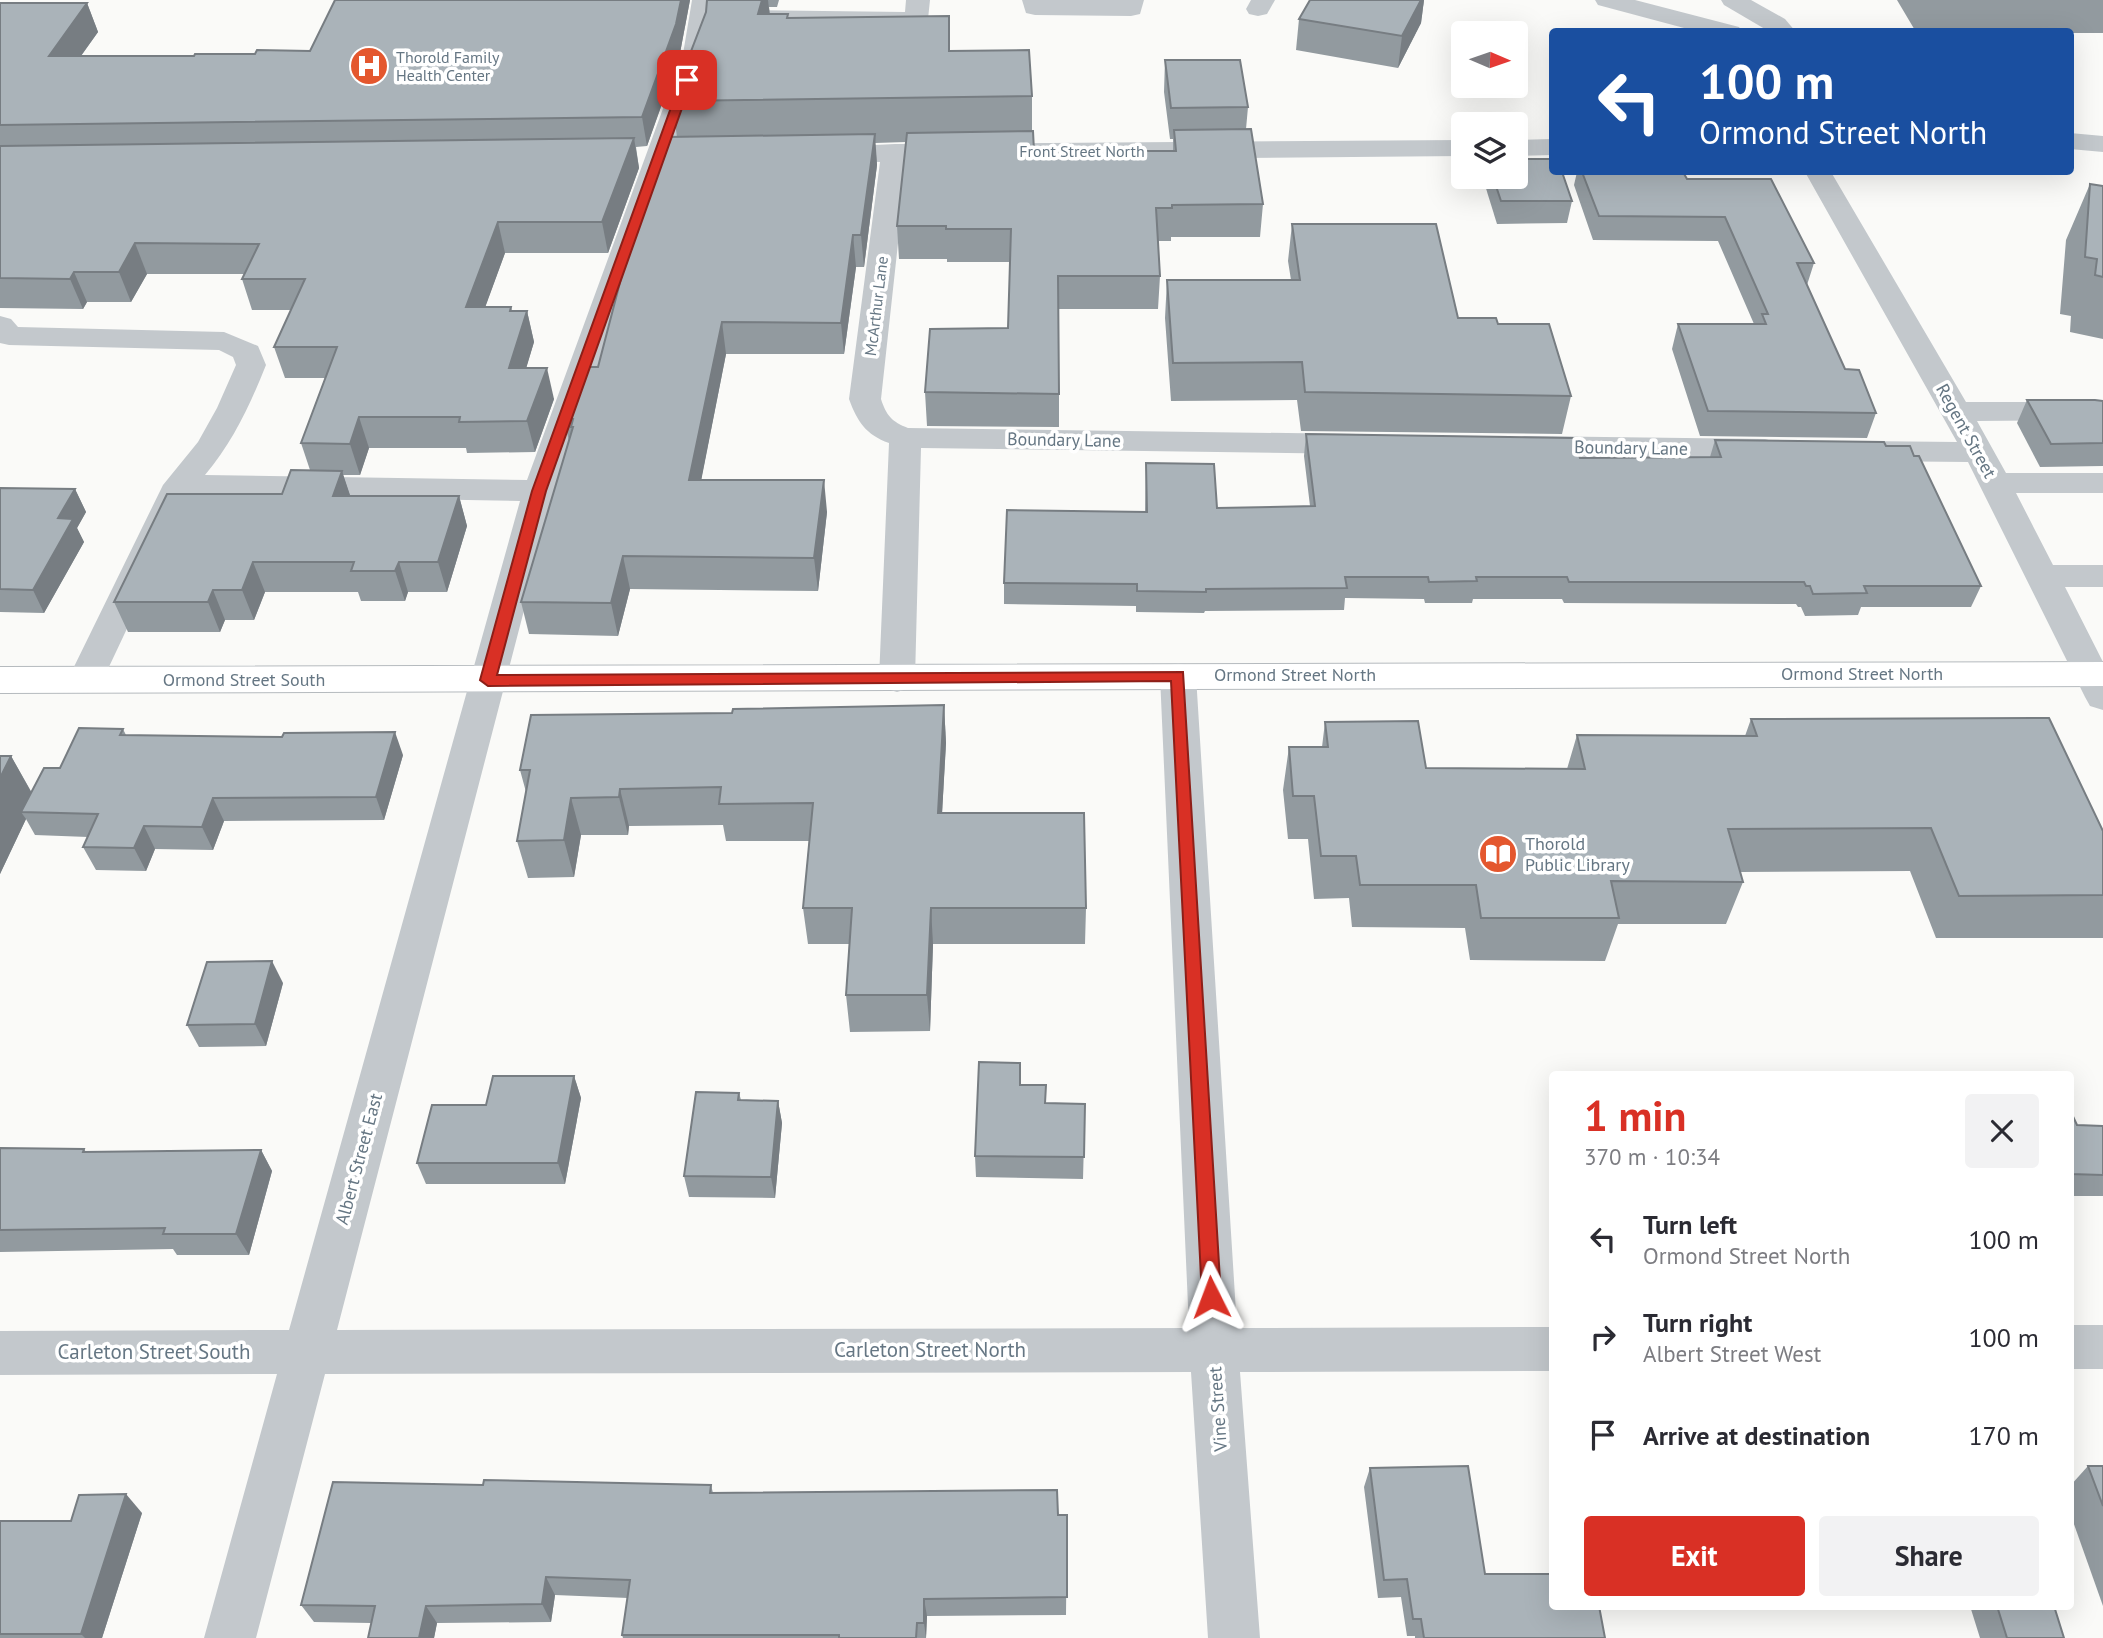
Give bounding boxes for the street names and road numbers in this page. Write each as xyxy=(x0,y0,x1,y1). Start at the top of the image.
street label: Front Street North xyxy=(1019,141,1145,161)
street label: McArthur Lane xyxy=(860,255,892,357)
street label: Regent Street xyxy=(1931,380,2002,482)
street label: Boundary Lane xyxy=(1007,427,1121,452)
street label: Boundary Lane xyxy=(1574,435,1688,460)
street label: Ormond Street North xyxy=(1781,662,1943,685)
street label: Ormond Street North xyxy=(1214,663,1376,686)
street label: Ormond Street South xyxy=(163,668,325,691)
street label: Albert Street East xyxy=(330,1091,387,1227)
street label: Carleton Street North xyxy=(834,1336,1026,1363)
street label: Carleton Street South xyxy=(58,1338,250,1365)
street label: Vine Street xyxy=(1203,1366,1232,1453)

